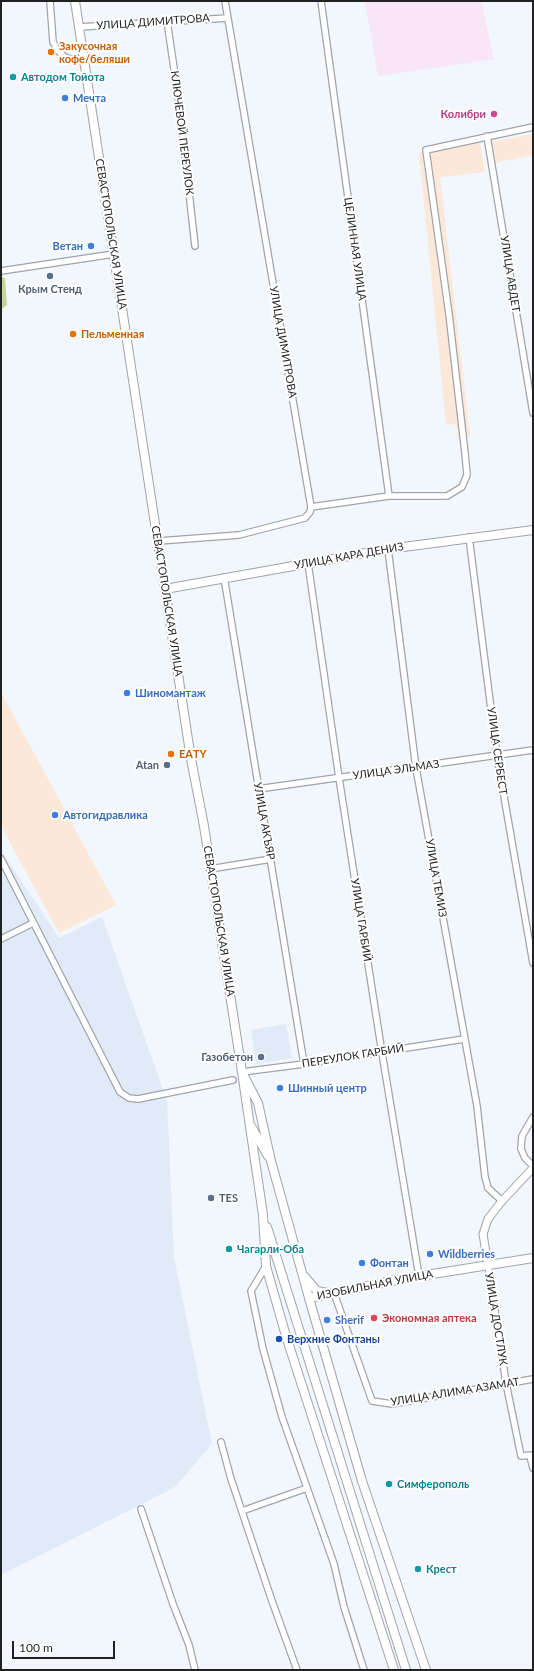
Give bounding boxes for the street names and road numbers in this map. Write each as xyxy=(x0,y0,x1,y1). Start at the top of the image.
street label: УЛИЦА ДИМИТРОВА xyxy=(96,11,210,33)
street label: КЛЮЧЕВОЙ ПЕРЕУЛОК xyxy=(168,70,196,196)
street label: СЕВАСТОПОЛЬСКАЯ УЛИЦА xyxy=(93,158,129,310)
street label: ЦЕЛИННАЯ УЛИЦА xyxy=(341,196,369,302)
street label: УЛИЦА АВДЕТ xyxy=(497,235,523,313)
street label: УЛИЦА ДИМИТРОВА xyxy=(267,285,299,399)
street label: СЕВАСТОПОЛЬСКАЯ УЛИЦА xyxy=(149,525,185,677)
street label: УЛИЦА КАРА ДЕНИЗ xyxy=(293,540,405,572)
street label: УЛИЦА СЕРБЕСТ xyxy=(484,706,510,796)
street label: УЛИЦА ЭЛЬМАЗ xyxy=(352,757,440,783)
street label: УЛИЦА АКЪЯР xyxy=(251,781,277,861)
street label: УЛИЦА ТЕМИЗ xyxy=(423,838,449,918)
street label: СЕВАСТОПОЛЬСКАЯ УЛИЦА xyxy=(201,845,237,997)
street label: УЛИЦА ГАРБИЙ xyxy=(348,877,374,963)
street label: ПЕРЕУЛОК ГАРБИЙ xyxy=(301,1041,405,1071)
street label: ИЗОБИЛЬНАЯ УЛИЦА xyxy=(316,1267,434,1303)
street label: УЛИЦА ДОСТЛУК xyxy=(482,1271,510,1367)
street label: УЛИЦА АЛИМА АЗАМАТ xyxy=(390,1375,520,1409)

